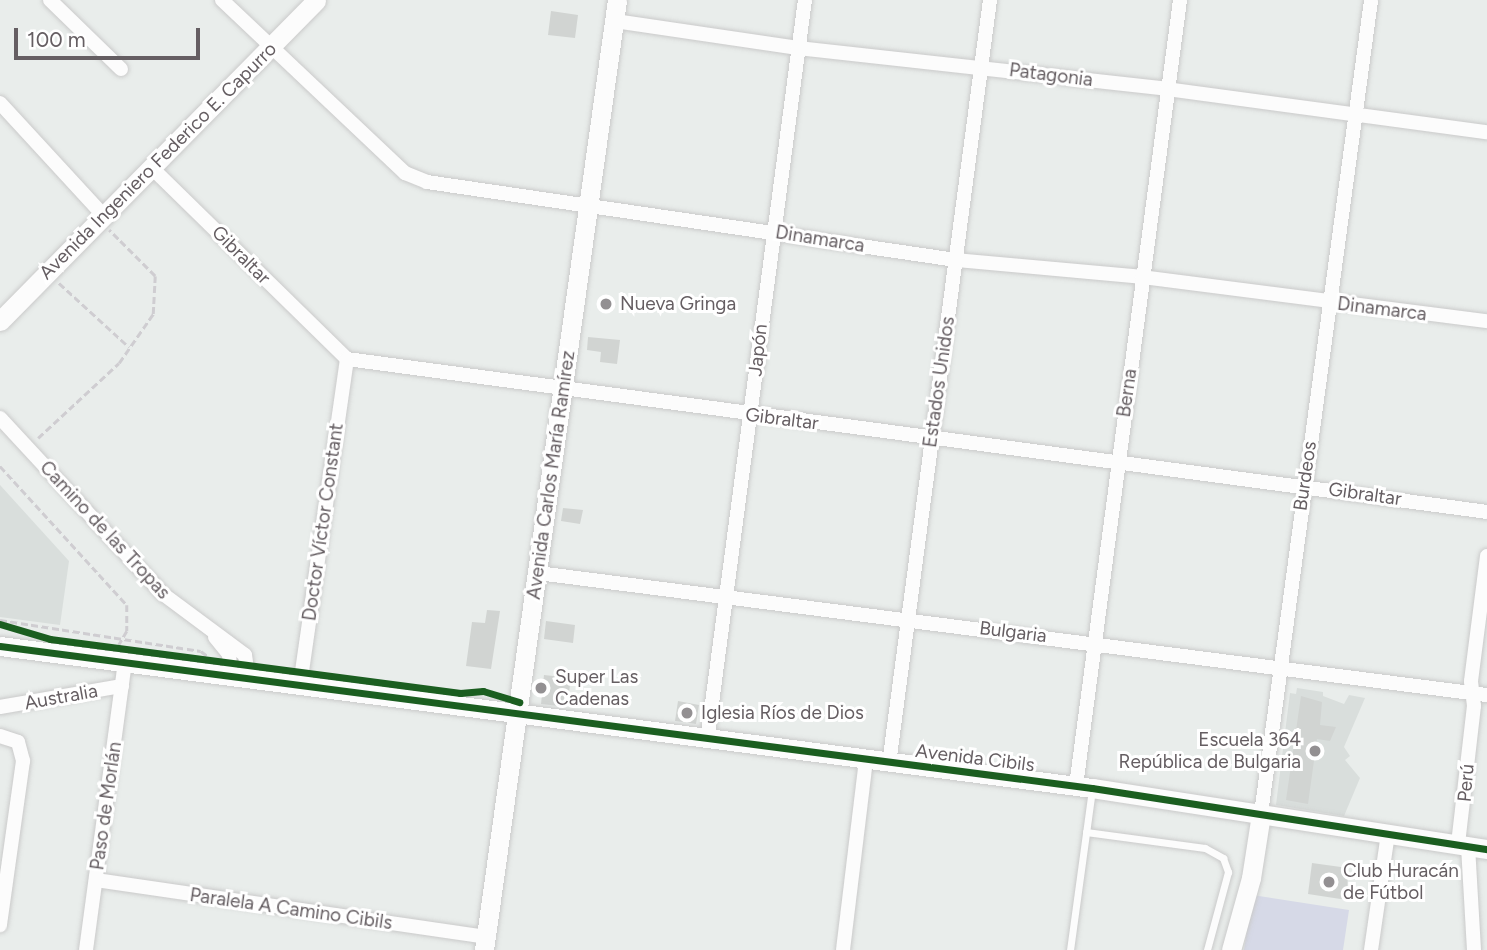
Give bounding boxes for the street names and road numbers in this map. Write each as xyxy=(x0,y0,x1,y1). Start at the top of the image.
street label: Avenida Ingeniero Federico E. Capurro xyxy=(35,38,281,284)
street label: Patagonia xyxy=(1008,59,1094,91)
street label: Gibraltar xyxy=(207,221,275,289)
street label: Dinamarca xyxy=(774,221,866,257)
street label: Dinamarca xyxy=(1336,292,1428,326)
street label: Estados Unidos xyxy=(919,315,959,449)
street label: Japón xyxy=(744,323,772,377)
street label: Avenida Carlos María Ramírez xyxy=(522,349,580,601)
street label: Berna xyxy=(1112,367,1142,419)
street label: Gibraltar xyxy=(744,403,820,435)
street label: Doctor Víctor Constant xyxy=(298,422,348,622)
street label: Burdeos xyxy=(1289,440,1321,512)
street label: Camino de las Tropas xyxy=(35,456,175,604)
street label: Gibraltar xyxy=(1327,478,1403,510)
street label: Bulgaria xyxy=(978,617,1048,647)
street label: Australia xyxy=(23,679,99,715)
street label: Avenida Cibils xyxy=(914,739,1036,777)
street label: Paso de Morlán xyxy=(86,740,126,872)
street label: Perú xyxy=(1453,763,1479,803)
street label: Paralela A Camino Cibils xyxy=(188,883,394,935)

